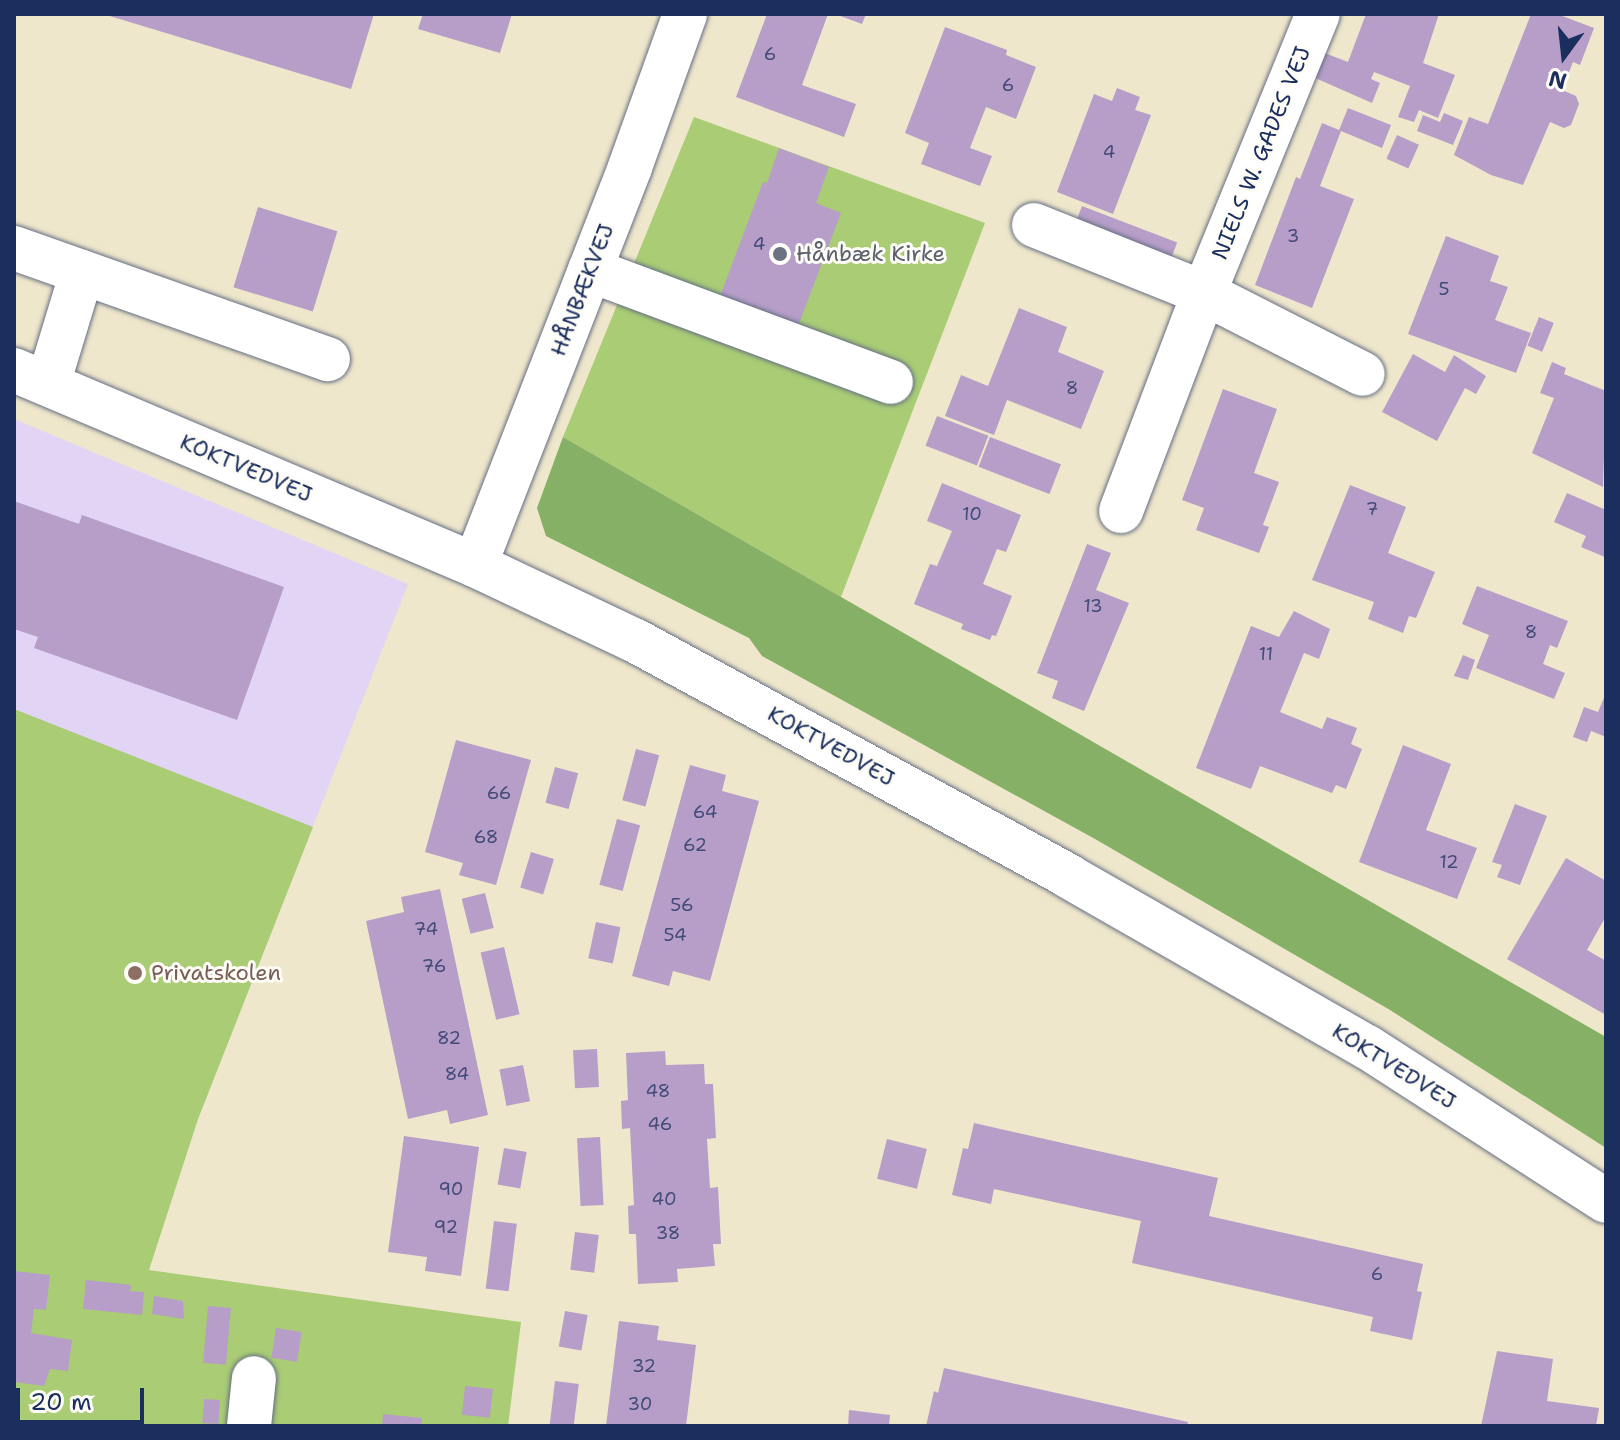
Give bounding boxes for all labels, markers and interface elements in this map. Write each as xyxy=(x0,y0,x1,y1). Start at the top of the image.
north arrow xyxy=(1524,16,1604,96)
house number: 6 xyxy=(764,43,776,65)
street label: NIELS W. GADES VEJ xyxy=(1206,43,1316,263)
text: N xyxy=(1545,63,1570,96)
house number: 6 xyxy=(1002,74,1014,96)
house number: 4 xyxy=(1103,141,1115,163)
street label: HÅNBÆKVEJ xyxy=(545,220,619,360)
house number: 3 xyxy=(1287,225,1299,247)
house number: 4 xyxy=(753,233,765,255)
place label: Hånbæk Kirke xyxy=(796,241,945,267)
marker: Hånbæk Kirke xyxy=(771,245,789,263)
house number: 5 xyxy=(1438,278,1450,300)
house number: 8 xyxy=(1066,377,1078,399)
street label: KOKTVEDVEJ xyxy=(176,428,316,508)
house number: 7 xyxy=(1366,498,1378,520)
house number: 10 xyxy=(962,503,982,525)
house number: 13 xyxy=(1083,595,1103,617)
house number: 8 xyxy=(1525,621,1537,643)
house number: 11 xyxy=(1259,643,1273,665)
street label: KOKTVEDVEJ xyxy=(763,700,899,792)
house number: 66 xyxy=(487,782,511,804)
house number: 64 xyxy=(693,801,717,823)
house number: 68 xyxy=(474,826,498,848)
house number: 62 xyxy=(683,834,707,856)
house number: 12 xyxy=(1439,851,1459,873)
house number: 56 xyxy=(670,894,694,916)
house number: 74 xyxy=(414,918,438,940)
house number: 54 xyxy=(663,924,687,946)
house number: 76 xyxy=(422,955,446,977)
place label: Privatskolen xyxy=(151,960,281,986)
marker: Privatskolen xyxy=(126,964,144,982)
street label: KOKTVEDVEJ xyxy=(1327,1018,1461,1114)
house number: 82 xyxy=(437,1027,461,1049)
house number: 84 xyxy=(445,1063,469,1085)
house number: 48 xyxy=(646,1080,670,1102)
house number: 46 xyxy=(648,1113,672,1135)
house number: 90 xyxy=(439,1178,463,1200)
house number: 40 xyxy=(651,1188,677,1210)
house number: 92 xyxy=(434,1216,458,1238)
house number: 38 xyxy=(656,1222,680,1244)
house number: 6 xyxy=(1371,1263,1383,1285)
house number: 32 xyxy=(632,1355,656,1377)
scale bar xyxy=(20,1372,148,1422)
text: 20 m xyxy=(30,1386,92,1418)
house number: 30 xyxy=(628,1393,652,1415)

